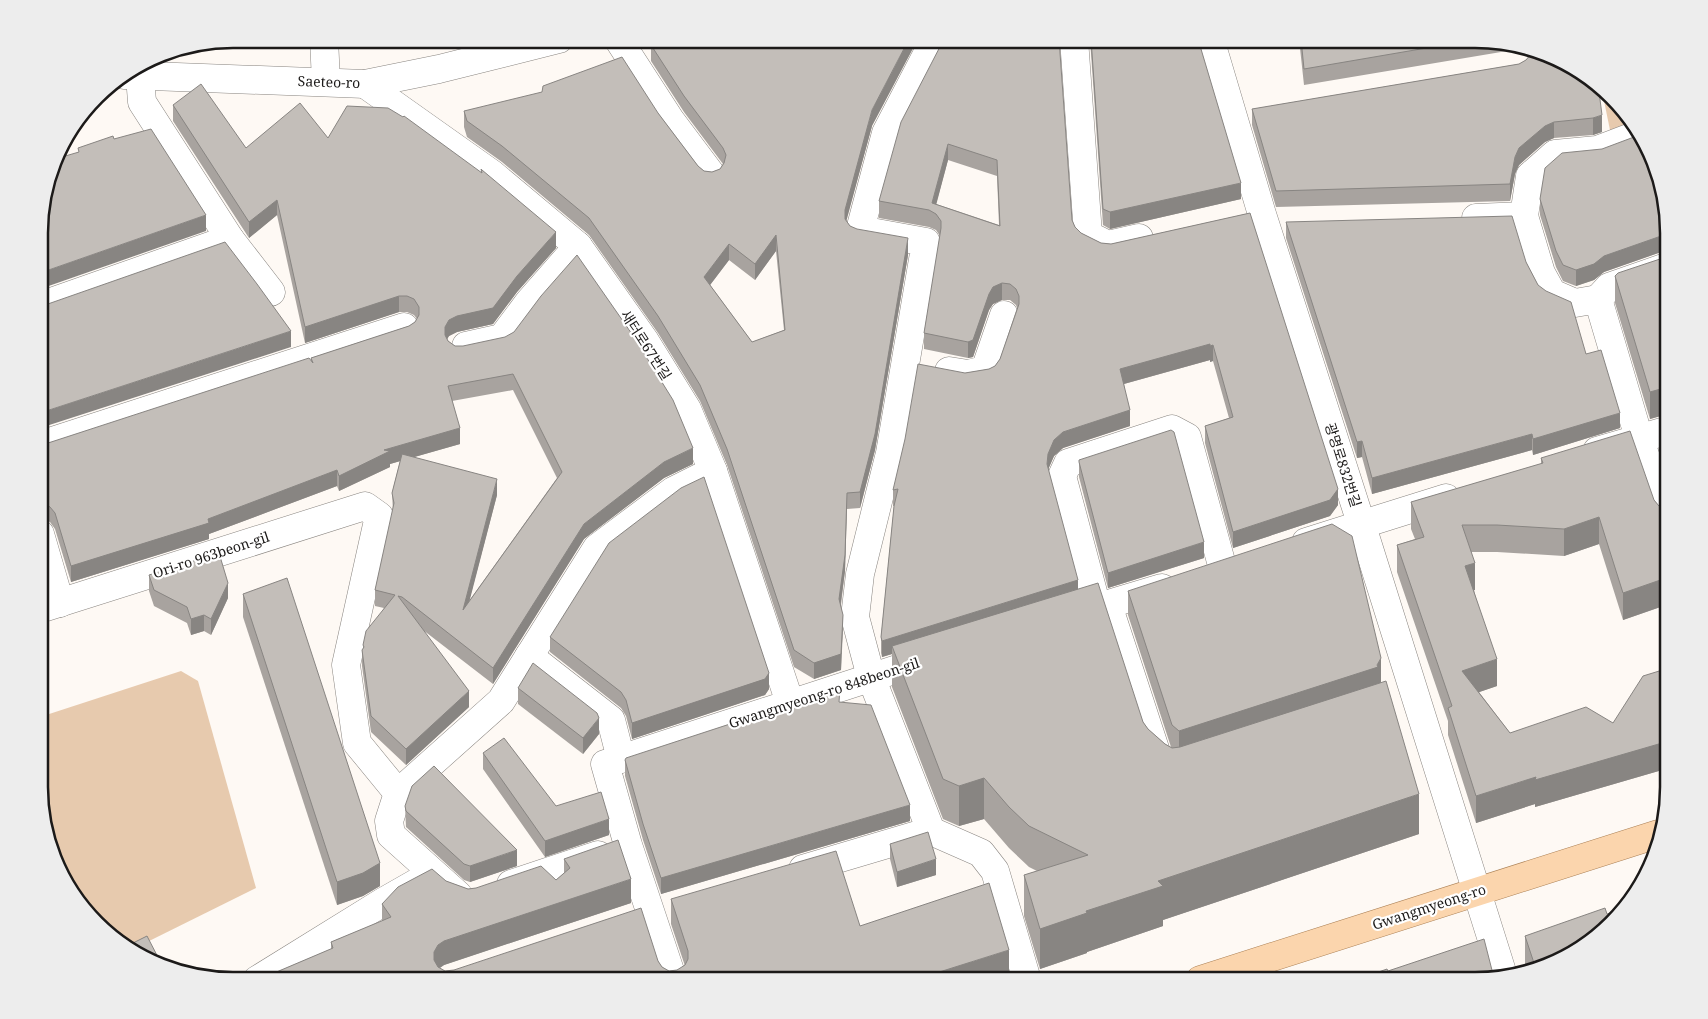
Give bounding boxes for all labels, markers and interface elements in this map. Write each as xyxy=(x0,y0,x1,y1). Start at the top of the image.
street label: Saeteo-ro xyxy=(297,71,361,92)
street label: 새터로67번길 xyxy=(617,306,676,383)
street label: 광명로832번길 xyxy=(1321,420,1366,510)
street label: Ori-ro 963beon-gil xyxy=(150,527,272,582)
street label: Gwangmyeong-ro 848beon-gil xyxy=(726,652,922,732)
street label: Gwangmyeong-ro xyxy=(1370,879,1488,934)

